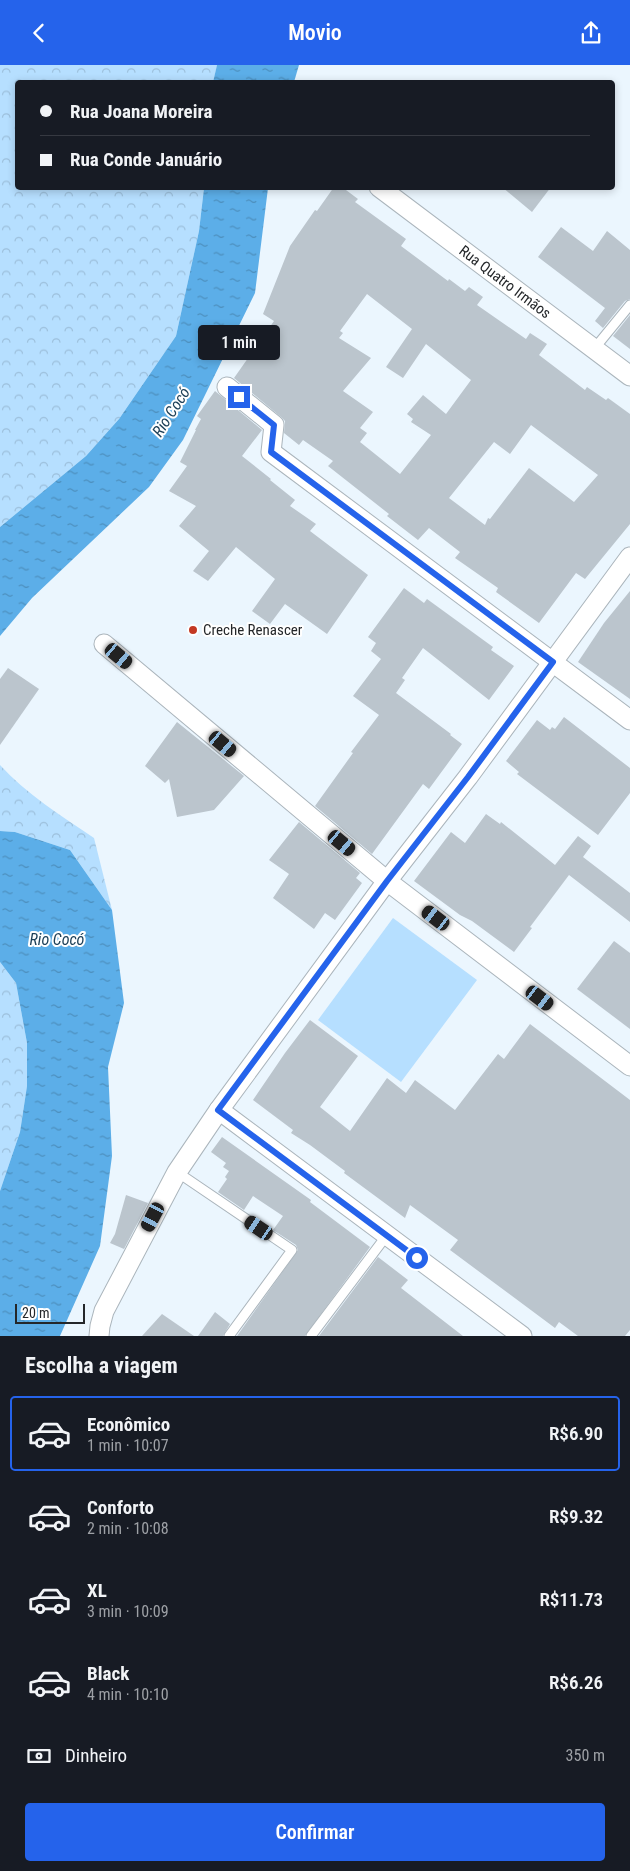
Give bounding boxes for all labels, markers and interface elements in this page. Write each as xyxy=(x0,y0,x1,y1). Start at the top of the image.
icon: back xyxy=(25,19,53,47)
icon: share xyxy=(577,19,605,47)
text: Movio xyxy=(288,20,342,45)
text: Rua Joana Moreira xyxy=(70,100,212,123)
text: Rua Conde Januário xyxy=(70,148,222,171)
street label: Rua Quatro Irmãos xyxy=(456,242,555,322)
callout: 1 min xyxy=(198,325,280,359)
text: 1 min xyxy=(221,333,257,352)
water label: Rio Cocó xyxy=(148,384,194,440)
route end xyxy=(228,386,250,408)
place label: Creche Renascer xyxy=(203,621,303,639)
marker: Creche Renascer xyxy=(187,624,199,636)
car xyxy=(102,641,135,671)
car xyxy=(206,729,239,759)
car xyxy=(325,828,358,858)
car xyxy=(419,903,452,933)
water label: Rio Cocó xyxy=(30,930,85,949)
car xyxy=(523,983,556,1013)
car xyxy=(139,1200,166,1234)
car xyxy=(242,1213,275,1243)
route start xyxy=(406,1247,428,1269)
scale bar xyxy=(15,1301,85,1324)
text: 20 m xyxy=(22,1305,50,1321)
text: Escolha a viagem xyxy=(25,1353,178,1378)
icon: car xyxy=(27,1411,72,1456)
text: Econômico xyxy=(87,1413,170,1436)
text: R$6.90 xyxy=(549,1422,603,1445)
text: 1 min · 10:07 xyxy=(87,1436,169,1455)
icon: car xyxy=(27,1494,72,1539)
text: Conforto xyxy=(87,1496,154,1519)
text: R$9.32 xyxy=(549,1505,603,1528)
text: 2 min · 10:08 xyxy=(87,1519,169,1538)
icon: car xyxy=(27,1577,72,1622)
text: XL xyxy=(87,1579,107,1602)
text: R$11.73 xyxy=(539,1588,603,1611)
text: 3 min · 10:09 xyxy=(87,1602,169,1621)
icon: car xyxy=(27,1660,72,1705)
text: Black xyxy=(87,1662,129,1685)
text: R$6.26 xyxy=(549,1671,603,1694)
text: 4 min · 10:10 xyxy=(87,1685,169,1704)
icon: cash xyxy=(25,1742,53,1770)
text: Dinheiro xyxy=(65,1744,127,1767)
text: 350 m xyxy=(566,1746,605,1765)
button: Confirmar xyxy=(25,1803,605,1861)

